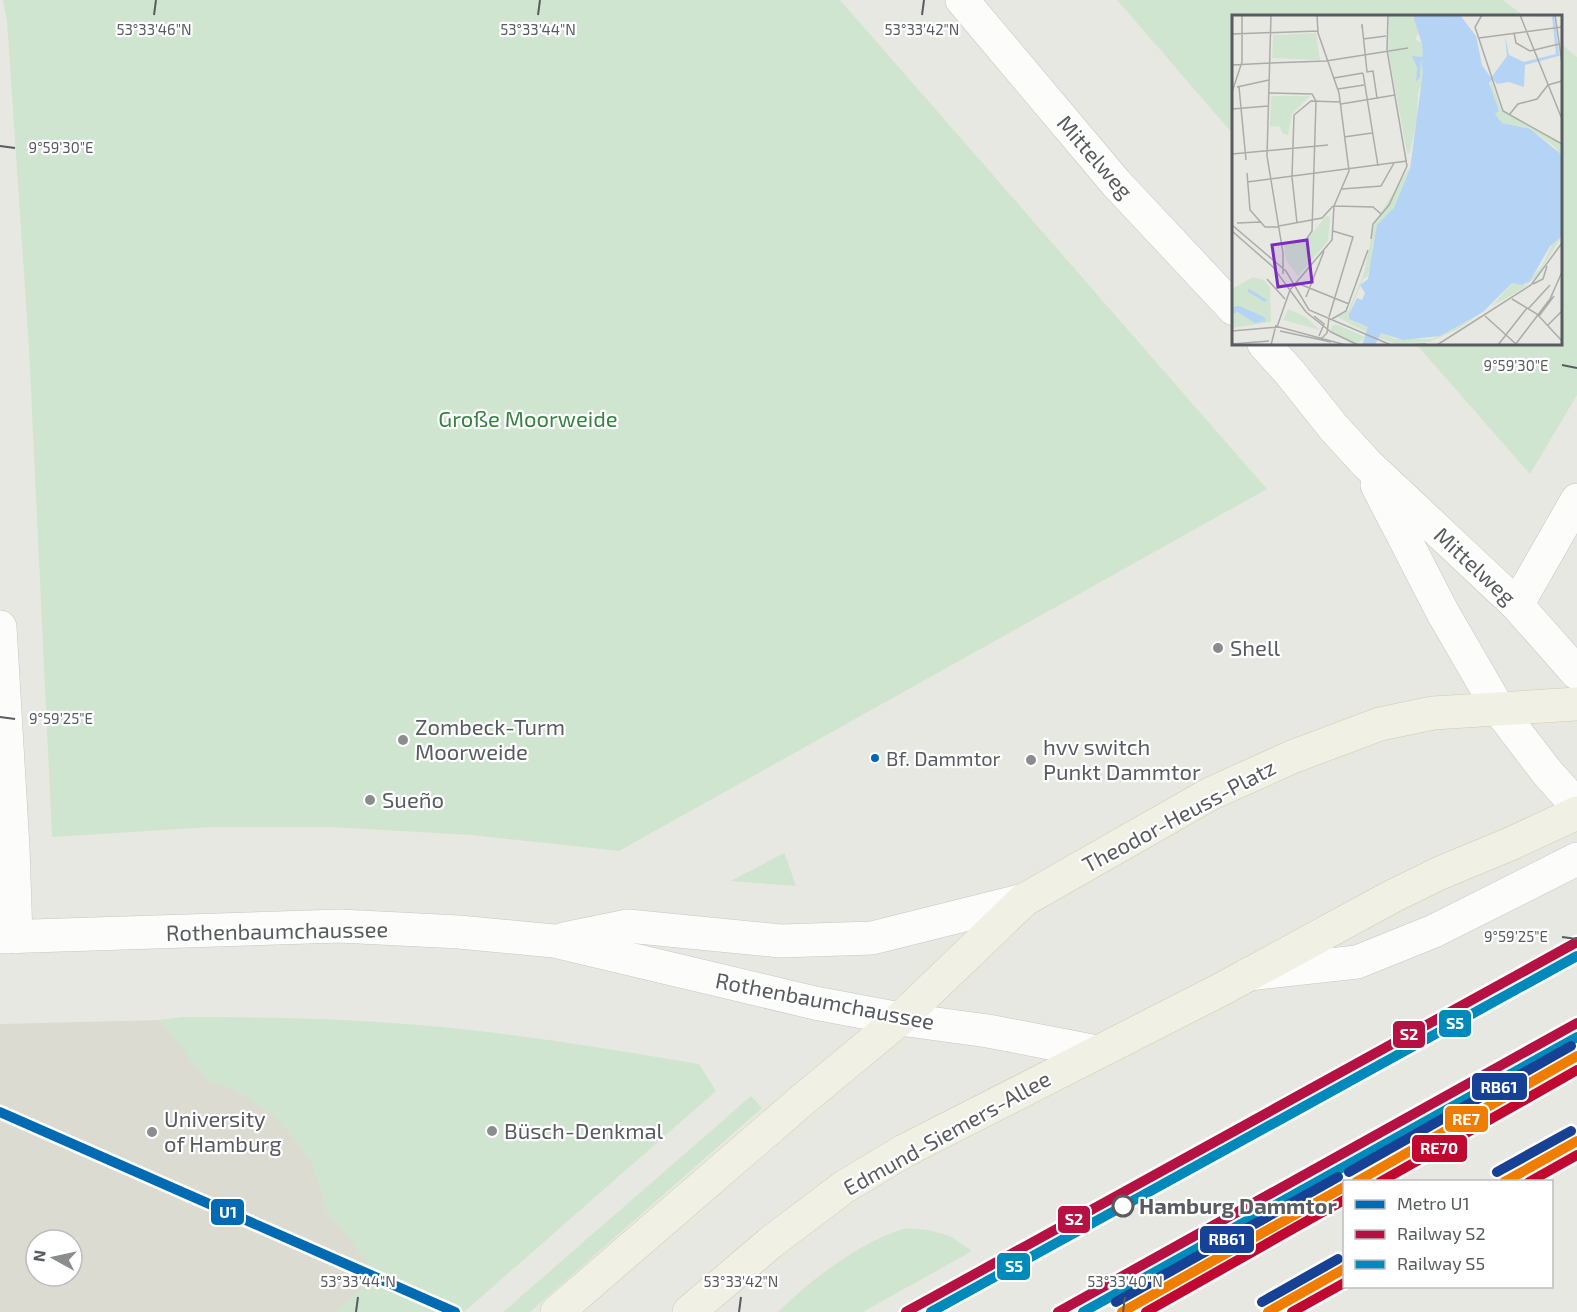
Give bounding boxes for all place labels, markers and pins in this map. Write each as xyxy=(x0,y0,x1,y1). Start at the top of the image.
place label: Shell xyxy=(1230,634,1280,660)
marker: Shell xyxy=(1211,641,1225,655)
place label: Zombeck-Turm Moorweide xyxy=(415,713,565,764)
marker: Zombeck-Turm Moorweide xyxy=(396,733,410,747)
place label: hvv switch Punkt Dammtor xyxy=(1043,733,1201,784)
place label: Bf. Dammtor xyxy=(886,746,1001,770)
marker: Bf. Dammtor xyxy=(869,752,881,764)
marker: hvv switch Punkt Dammtor xyxy=(1024,753,1038,767)
place label: Sueño xyxy=(382,786,444,812)
marker: Sueño xyxy=(363,793,377,807)
place label: University of Hamburg xyxy=(164,1105,281,1156)
place label: Büsch-Denkmal xyxy=(504,1117,664,1143)
marker: Büsch-Denkmal xyxy=(485,1124,499,1138)
marker: University of Hamburg xyxy=(145,1125,159,1139)
place label: Hamburg Dammtor xyxy=(1139,1192,1337,1218)
marker: Hamburg Dammtor xyxy=(1112,1195,1134,1217)

